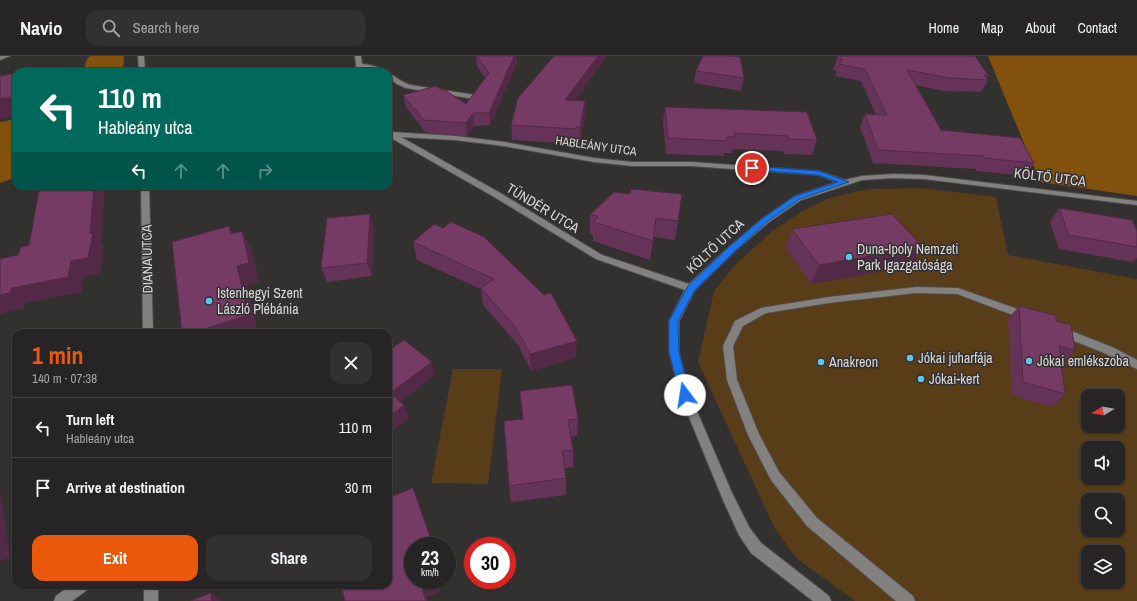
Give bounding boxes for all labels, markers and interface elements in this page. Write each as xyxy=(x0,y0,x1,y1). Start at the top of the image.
search box xyxy=(86,10,366,46)
text: Navio xyxy=(20,15,62,41)
icon: search xyxy=(100,17,122,39)
text: Search here xyxy=(132,17,199,38)
text: Home xyxy=(928,19,959,37)
text: Map xyxy=(981,19,1003,37)
text: About xyxy=(1025,19,1055,37)
text: Contact xyxy=(1077,19,1117,37)
text: 110 m xyxy=(98,79,162,117)
icon: left xyxy=(32,84,84,136)
text: Hableány utca xyxy=(98,115,192,140)
street label: HABLEÁNY UTCA xyxy=(554,132,638,160)
pin xyxy=(735,151,769,185)
icon: arrive xyxy=(741,157,763,179)
icon: left xyxy=(128,160,150,182)
icon: ahead xyxy=(170,160,192,182)
icon: ahead xyxy=(212,160,234,182)
icon: right xyxy=(254,160,276,182)
street label: KÖLTŐ UTCA xyxy=(1013,164,1087,190)
street label: TÜNDÉR UTCA xyxy=(503,179,583,237)
street label: KÖLTŐ UTCA xyxy=(682,215,748,277)
street label: DIANA UTCA xyxy=(137,224,157,294)
place label: Duna-Ipoly Nemzeti Park Igazgatósága xyxy=(857,240,958,274)
marker: Duna-Ipoly Nemzeti Park Igazgatósága xyxy=(844,252,854,262)
place label: Istenhegyi Szent László Plébánia xyxy=(217,284,303,318)
marker: Istenhegyi Szent László Plébánia xyxy=(204,296,214,306)
text: 1 min xyxy=(32,339,83,371)
button: close xyxy=(330,342,372,384)
place label: Jókai juharfája xyxy=(918,349,993,367)
place label: Jókai emlékszoba xyxy=(1037,352,1129,370)
place label: Anakreon xyxy=(828,353,878,371)
marker: Jókai juharfája xyxy=(905,353,915,363)
marker: Jókai emlékszoba xyxy=(1024,356,1034,366)
marker: Anakreon xyxy=(816,357,826,367)
text: 140 m · 07:38 xyxy=(32,370,97,387)
place label: Jókai-kert xyxy=(929,370,979,388)
position arrow xyxy=(664,374,706,416)
marker: Jókai-kert xyxy=(916,374,926,384)
north arrow xyxy=(1081,389,1125,433)
map controls xyxy=(1081,389,1125,589)
text: Turn left xyxy=(66,409,114,430)
icon: left xyxy=(32,417,54,439)
text: 110 m xyxy=(339,417,372,438)
text: Hableány utca xyxy=(66,430,134,447)
button: sound xyxy=(1081,441,1125,485)
icon: arrive xyxy=(32,477,54,499)
text: Arrive at destination xyxy=(66,477,185,498)
text: 30 m xyxy=(345,477,372,498)
button: search xyxy=(1081,493,1125,537)
button: Exit xyxy=(32,535,198,581)
button: Share xyxy=(206,535,372,581)
speed limit sign: 30 xyxy=(464,537,516,589)
text: 23 xyxy=(421,544,439,571)
button: layers xyxy=(1081,545,1125,589)
text: km/h xyxy=(421,566,439,579)

